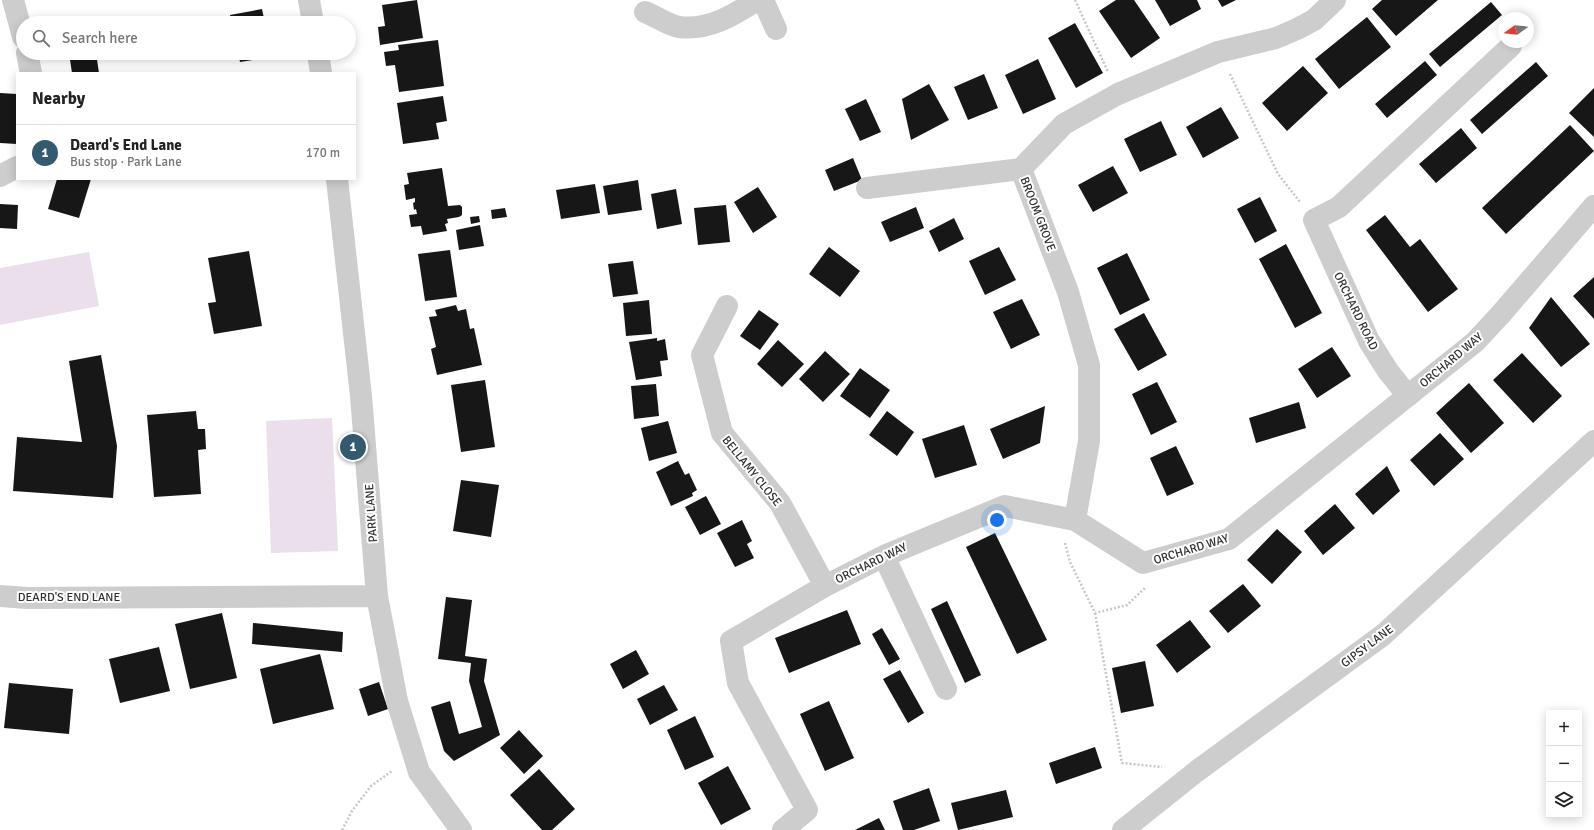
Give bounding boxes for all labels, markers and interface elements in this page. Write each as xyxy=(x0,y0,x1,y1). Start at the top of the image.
north arrow xyxy=(1498,12,1534,48)
search box xyxy=(16,16,356,60)
icon: search xyxy=(30,27,52,49)
text: Search here xyxy=(62,29,138,47)
text: Nearby xyxy=(32,88,85,109)
text: Deard's End Lane xyxy=(70,136,182,154)
text: 1 xyxy=(41,145,49,161)
text: 170 m xyxy=(306,145,340,161)
text: Bus stop · Park Lane xyxy=(70,154,182,170)
street label: BROOM GROVE xyxy=(1016,175,1059,254)
street label: ORCHARD ROAD xyxy=(1330,270,1381,353)
street label: ORCHARD WAY xyxy=(1417,330,1486,391)
pin: 1 xyxy=(340,432,366,462)
street label: BELLAMY CLOSE xyxy=(719,433,785,510)
street label: PARK LANE xyxy=(362,483,381,543)
your location xyxy=(987,510,1007,530)
street label: ORCHARD WAY xyxy=(1152,531,1231,568)
street label: ORCHARD WAY xyxy=(833,540,909,587)
street label: DEARD'S END LANE xyxy=(18,590,120,605)
street label: GIPSY LANE xyxy=(1338,622,1397,671)
map controls xyxy=(1546,710,1582,818)
button: + xyxy=(1546,710,1582,746)
button: − xyxy=(1546,746,1582,782)
button: layers xyxy=(1546,782,1582,818)

